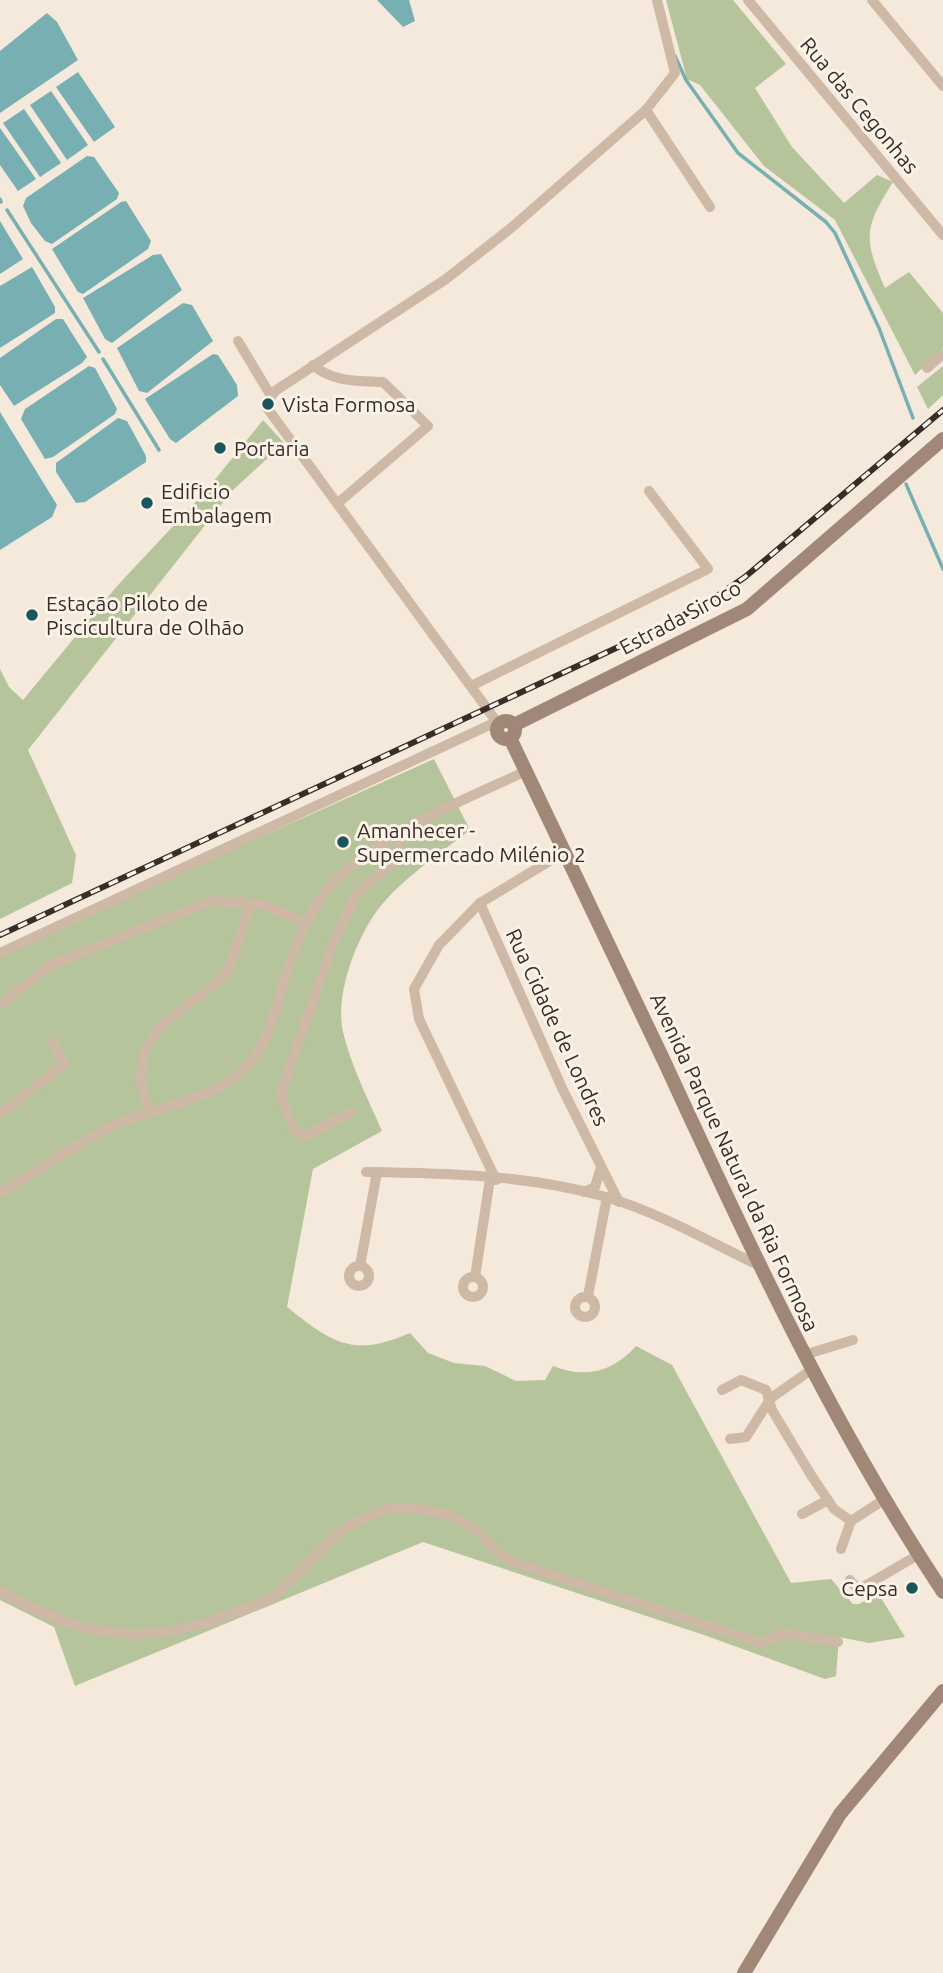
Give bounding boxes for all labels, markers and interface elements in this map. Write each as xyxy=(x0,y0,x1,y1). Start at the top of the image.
street label: Rua das Cegonhas xyxy=(796,32,924,178)
place label: Vista Formosa xyxy=(282,392,416,416)
marker: Vista Formosa xyxy=(260,396,276,412)
place label: Portaria xyxy=(234,436,309,460)
marker: Portaria xyxy=(212,440,228,456)
place label: Edificio Embalagem xyxy=(161,479,272,527)
marker: Edificio Embalagem xyxy=(139,495,155,511)
street label: Estrada Siroco xyxy=(615,575,745,659)
place label: Estação Piloto de Piscicultura de Olhão xyxy=(46,591,244,639)
marker: Estação Piloto de Piscicultura de Olhão xyxy=(24,607,40,623)
place label: Amanhecer - Supermercado Milénio 2 xyxy=(357,818,586,866)
marker: Amanhecer - Supermercado Milénio 2 xyxy=(335,834,351,850)
street label: Rua Cidade de Londres xyxy=(502,925,614,1129)
street label: Avenida Parque Natural da Ria Formosa xyxy=(646,989,824,1335)
place label: Cepsa xyxy=(841,1576,898,1600)
marker: Cepsa xyxy=(904,1580,920,1596)

